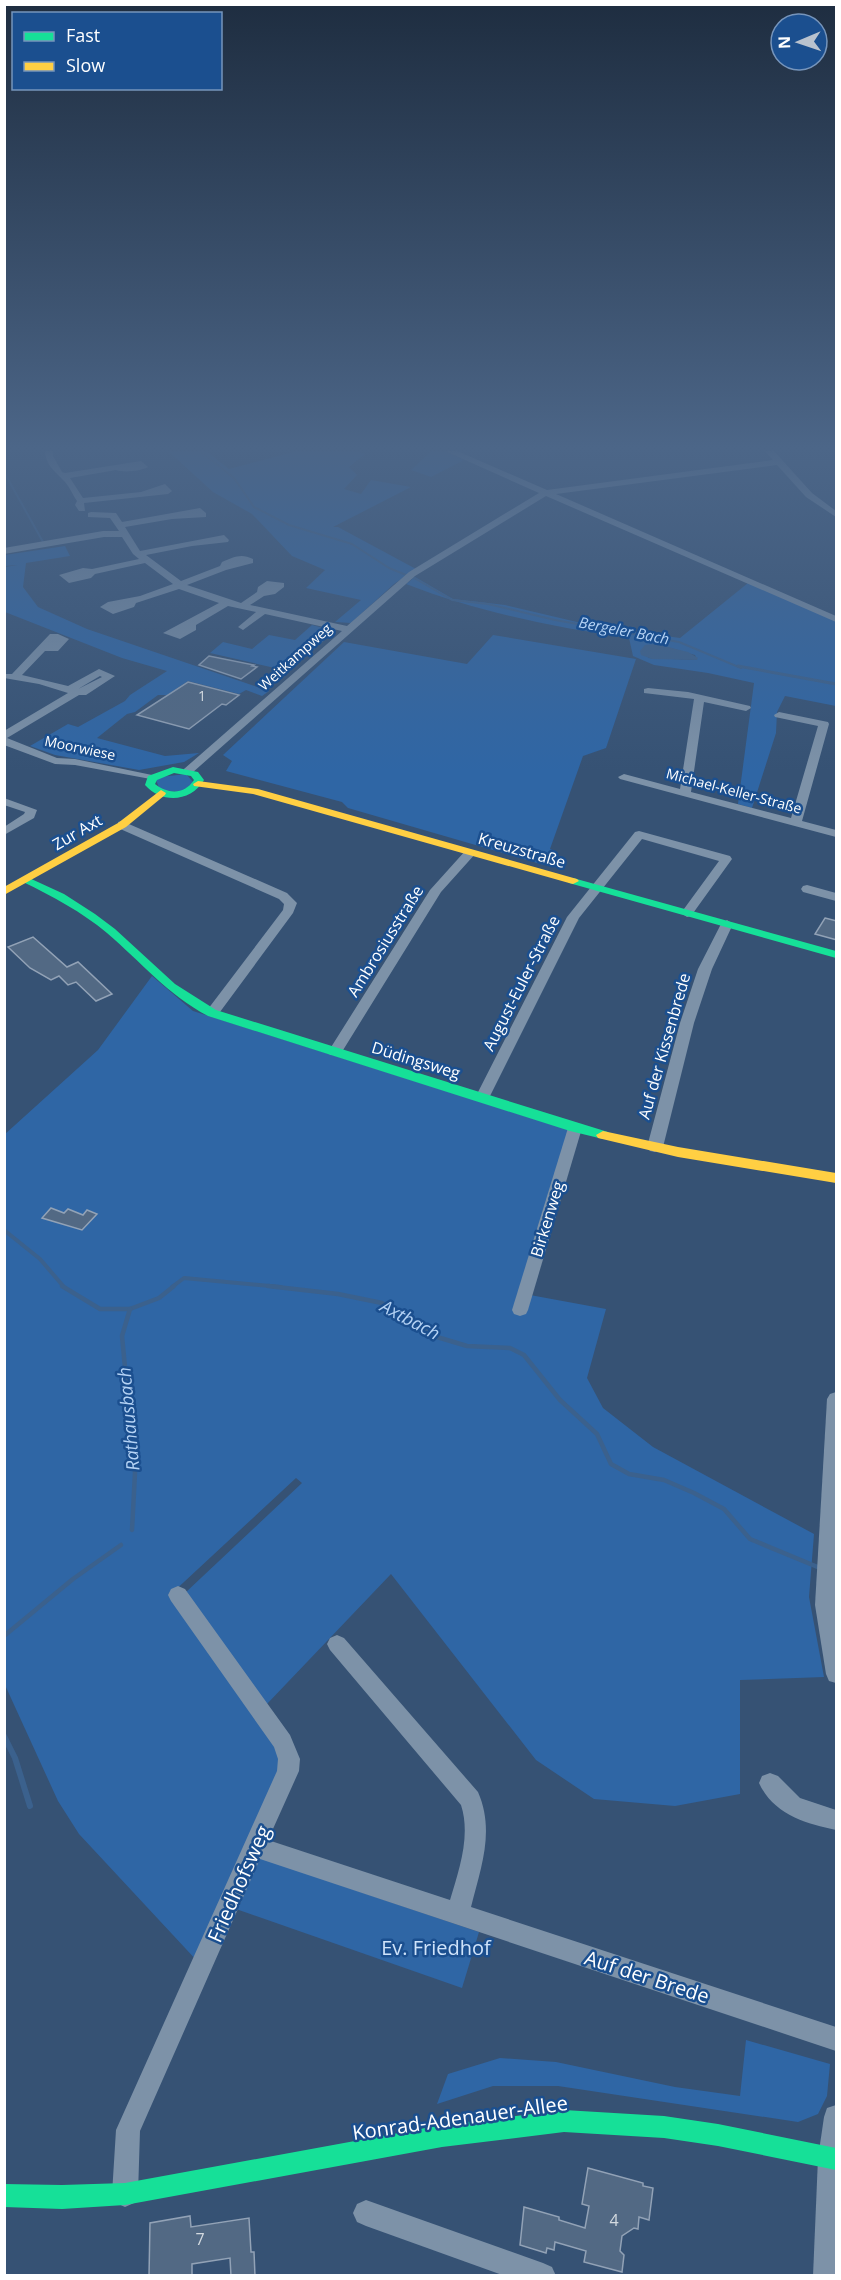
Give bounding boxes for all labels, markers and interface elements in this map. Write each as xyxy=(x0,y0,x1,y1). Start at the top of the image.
legend xyxy=(12,12,222,90)
north arrow xyxy=(769,12,829,72)
text: Fast xyxy=(66,23,100,47)
text: N xyxy=(773,36,795,49)
text: Slow xyxy=(66,53,105,77)
water label: Bergeler Bach xyxy=(577,611,671,649)
street label: Weitkampweg xyxy=(254,618,336,695)
house number: 1 xyxy=(198,686,206,705)
street label: Moorwiese xyxy=(43,731,117,764)
street label: Michael-Keller-Straße xyxy=(664,763,804,818)
street label: Zur Axt xyxy=(48,809,106,855)
street label: Kreuzstraße xyxy=(476,827,568,873)
street label: Ambrosiusstraße xyxy=(342,881,428,1001)
street label: August-Euler-Straße xyxy=(477,912,565,1054)
street label: Auf der Kissenbrede xyxy=(633,970,695,1122)
street label: Düdingsweg xyxy=(369,1036,463,1084)
street label: Birkenweg xyxy=(525,1178,569,1260)
water label: Axtbach xyxy=(375,1293,444,1345)
water label: Rathausbach xyxy=(112,1366,144,1472)
street label: Friedhofsweg xyxy=(201,1821,276,1946)
park label: Ev. Friedhof xyxy=(381,1934,492,1961)
street label: Auf der Brede xyxy=(581,1944,713,2009)
street label: Konrad-Adenauer-Allee xyxy=(350,2089,569,2146)
house number: 4 xyxy=(609,2209,619,2231)
house number: 7 xyxy=(195,2228,205,2250)

